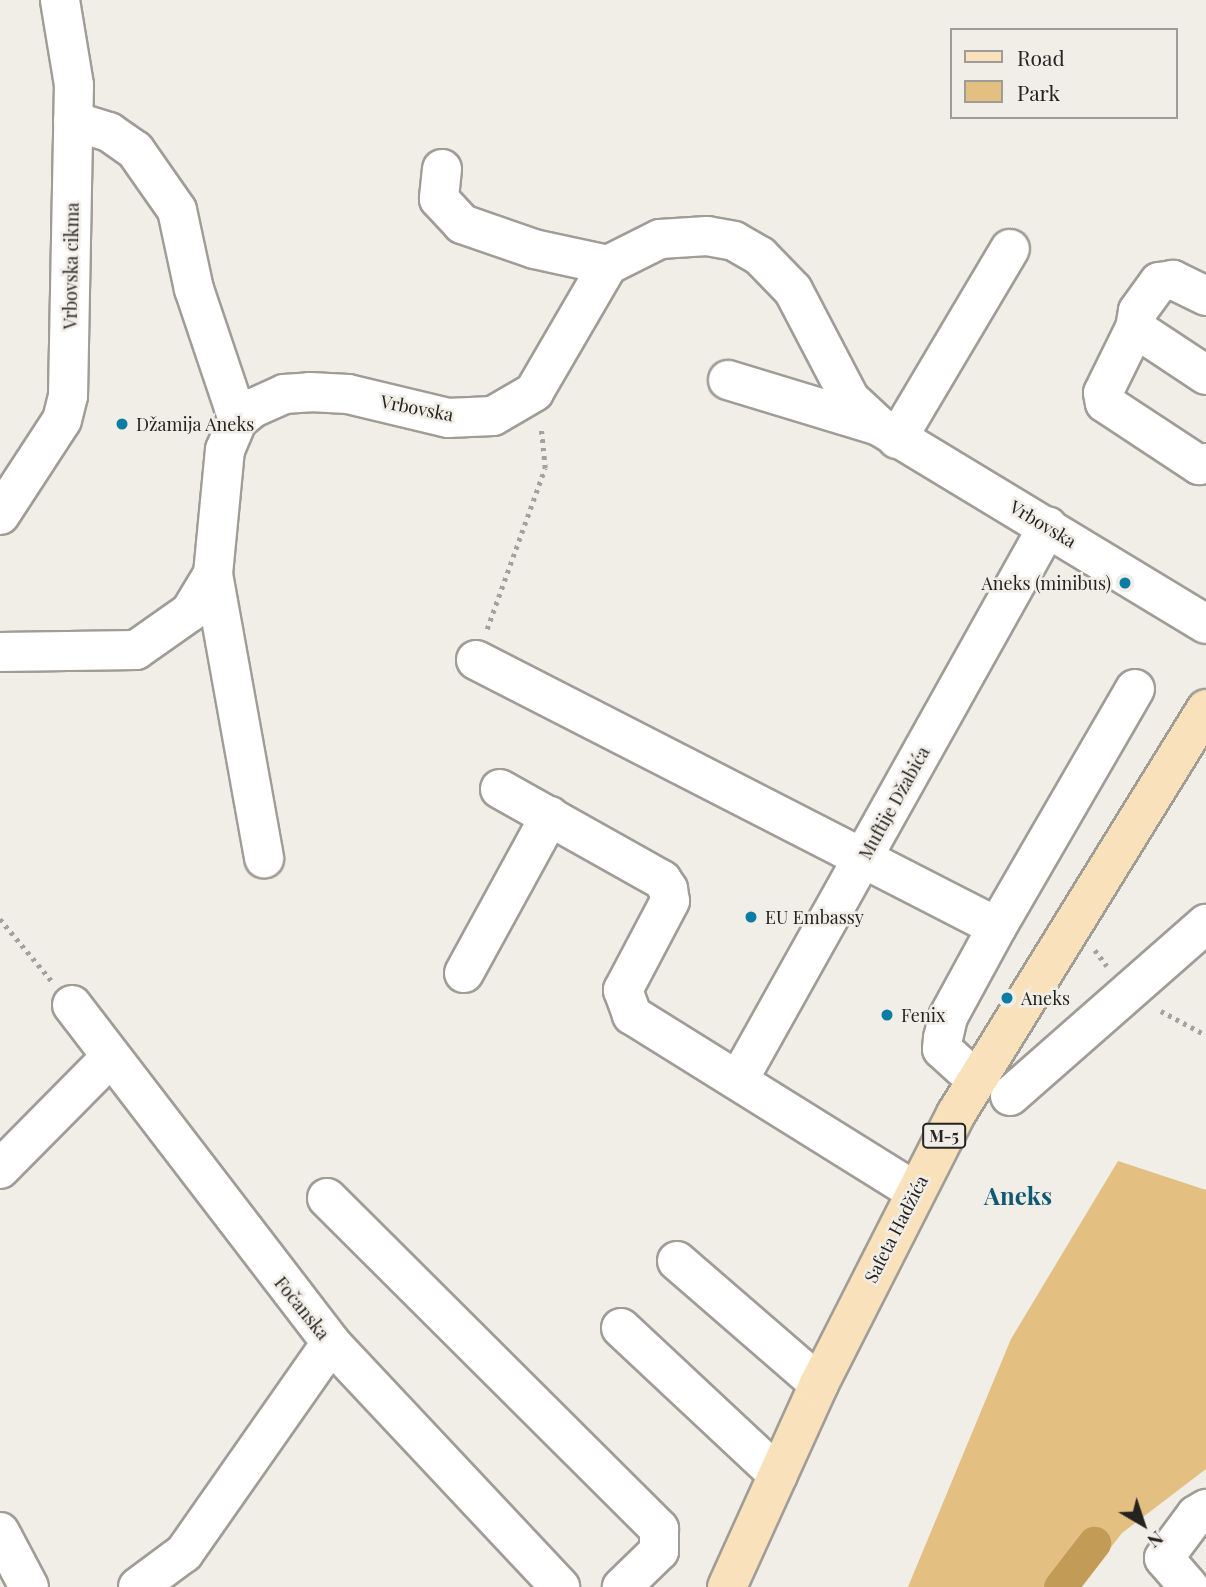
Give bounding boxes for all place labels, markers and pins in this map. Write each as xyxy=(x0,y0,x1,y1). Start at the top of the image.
place label: Džamija Aneks xyxy=(136,413,255,435)
marker: Džamija Aneks xyxy=(114,416,130,432)
place label: Aneks (minibus) xyxy=(982,572,1111,594)
marker: Aneks (minibus) xyxy=(1117,575,1133,591)
place label: EU Embassy xyxy=(765,906,864,928)
marker: EU Embassy xyxy=(743,909,759,925)
place label: Aneks xyxy=(1021,987,1070,1009)
marker: Aneks xyxy=(999,990,1015,1006)
place label: Fenix xyxy=(901,1004,945,1026)
marker: Fenix xyxy=(879,1007,895,1023)

